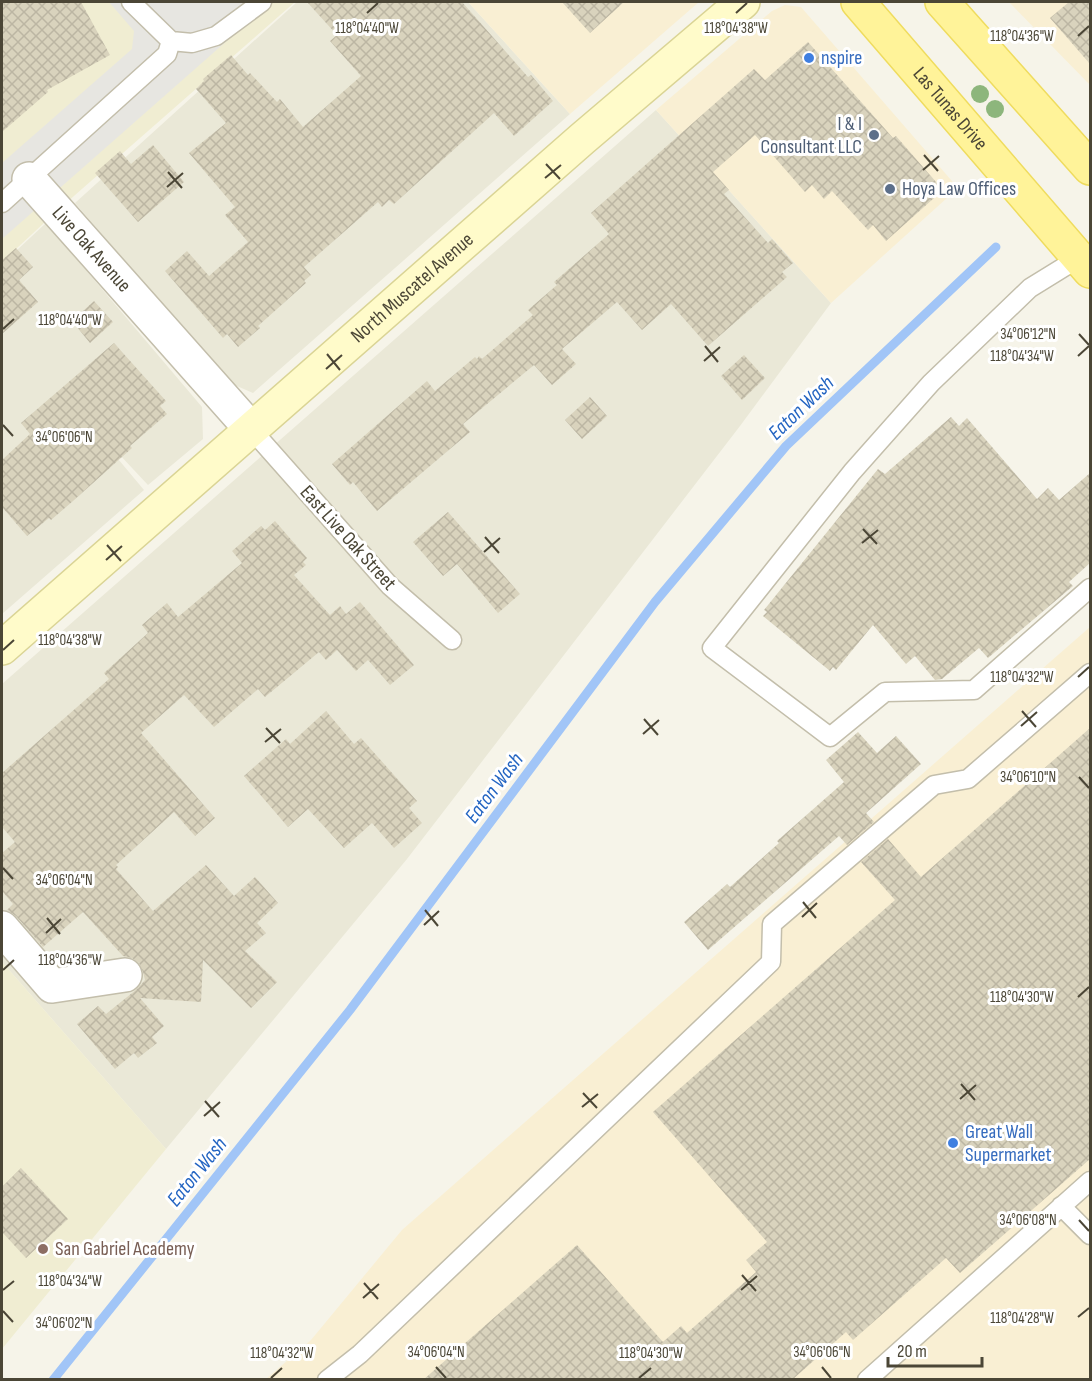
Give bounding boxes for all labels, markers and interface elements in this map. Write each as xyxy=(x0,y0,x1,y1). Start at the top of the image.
text: 118°04'40"W xyxy=(335,19,399,38)
text: 118°04'38"W xyxy=(704,19,768,38)
text: 118°04'36"W xyxy=(990,27,1054,46)
place label: nspire xyxy=(821,46,862,70)
marker: nspire xyxy=(802,51,816,65)
street label: Las Tunas Drive xyxy=(908,62,993,155)
place label: I & I Consultant LLC xyxy=(761,112,862,159)
marker: I & I Consultant LLC xyxy=(867,128,881,142)
place label: Hoya Law Offices xyxy=(902,177,1016,201)
marker: Hoya Law Offices xyxy=(883,182,897,196)
street label: Live Oak Avenue xyxy=(47,201,136,297)
street label: North Muscatel Avenue xyxy=(346,228,479,348)
text: 118°04'40"W xyxy=(38,311,102,330)
text: 34°06'12"N xyxy=(1000,325,1056,344)
text: 118°04'34"W xyxy=(990,347,1054,366)
water label: Eaton Wash xyxy=(763,371,839,445)
text: 34°06'06"N xyxy=(35,428,93,447)
street label: East Live Oak Street xyxy=(295,481,401,595)
text: 118°04'38"W xyxy=(38,631,102,650)
text: 118°04'32"W xyxy=(990,668,1054,687)
water label: Eaton Wash xyxy=(460,748,529,828)
text: 34°06'10"N xyxy=(1000,768,1056,787)
text: 34°06'04"N xyxy=(35,871,93,890)
text: 118°04'36"W xyxy=(38,951,102,970)
text: 118°04'30"W xyxy=(990,988,1054,1007)
place label: Great Wall Supermarket xyxy=(965,1120,1052,1167)
water label: Eaton Wash xyxy=(162,1132,232,1211)
marker: Great Wall Supermarket xyxy=(946,1136,960,1150)
text: 34°06'08"N xyxy=(999,1211,1057,1230)
place label: San Gabriel Academy xyxy=(55,1237,195,1261)
marker: San Gabriel Academy xyxy=(36,1242,50,1256)
text: 118°04'34"W xyxy=(38,1272,102,1291)
text: 118°04'28"W xyxy=(990,1309,1054,1328)
text: 34°06'02"N xyxy=(35,1314,93,1333)
scale bar xyxy=(888,1330,982,1368)
text: 20 m xyxy=(897,1341,927,1362)
text: 34°06'04"N xyxy=(407,1343,465,1362)
text: 34°06'06"N xyxy=(793,1343,851,1362)
text: 118°04'32"W xyxy=(250,1344,314,1363)
text: 118°04'30"W xyxy=(619,1344,683,1363)

